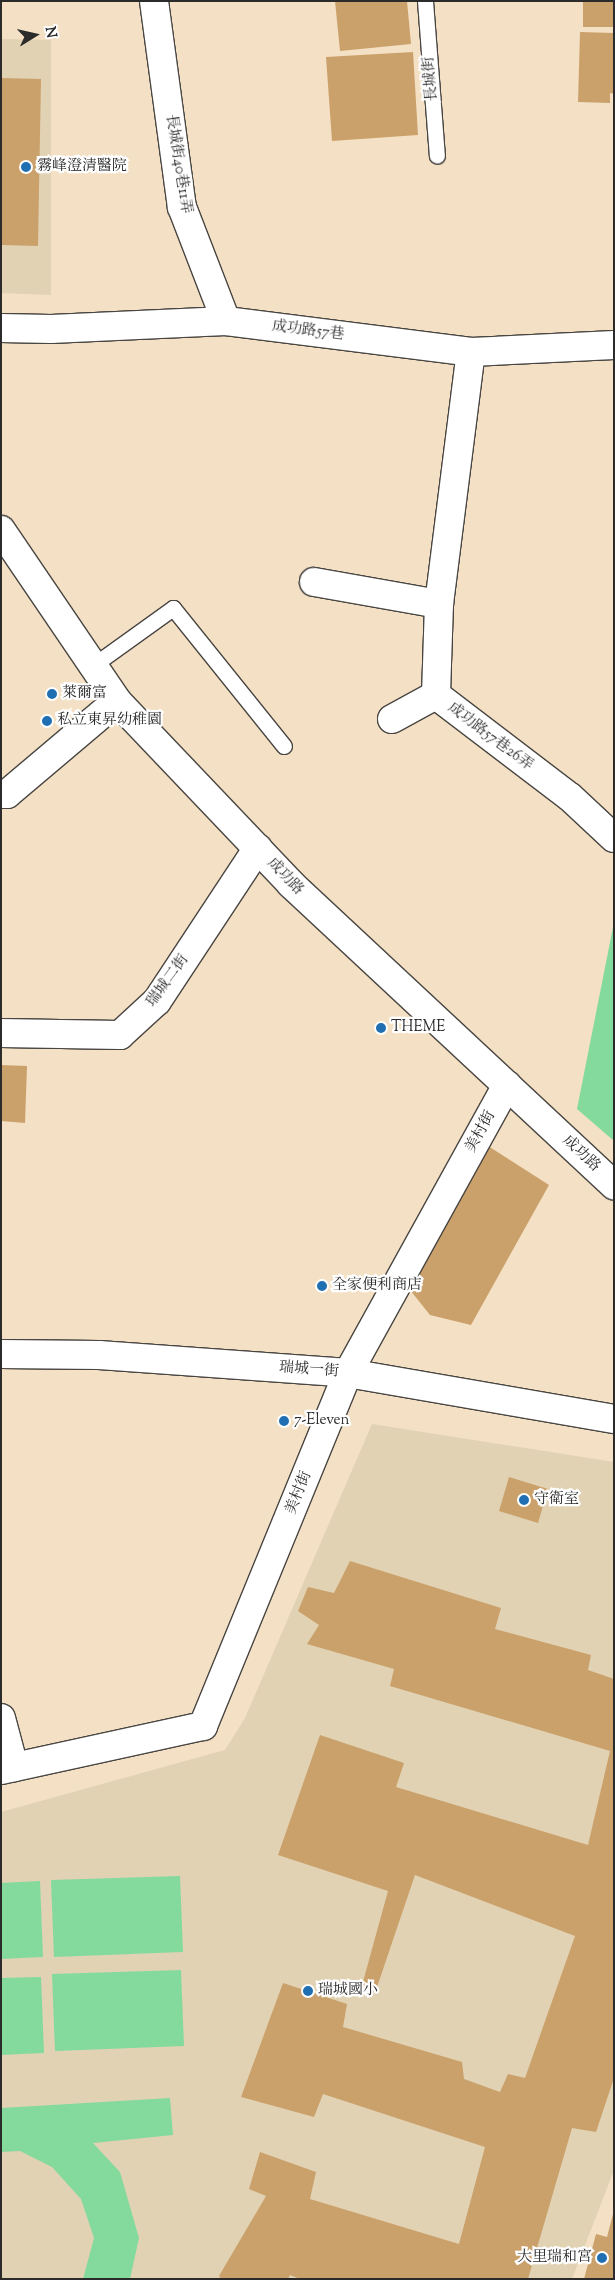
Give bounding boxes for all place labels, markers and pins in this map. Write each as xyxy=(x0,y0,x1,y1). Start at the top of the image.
place label: 霧峰澄清醫院 xyxy=(37,158,127,176)
marker: 霧峰澄清醫院 xyxy=(19,160,33,174)
place label: 萊爾富 xyxy=(62,685,107,703)
marker: 萊爾富 xyxy=(46,688,58,700)
place label: 私立東昇幼稚園 xyxy=(57,712,162,730)
marker: 私立東昇幼稚園 xyxy=(41,715,53,727)
place label: THEME xyxy=(391,1019,445,1037)
marker: THEME xyxy=(375,1022,387,1034)
place label: 全家便利商店 xyxy=(332,1277,422,1295)
marker: 全家便利商店 xyxy=(316,1280,328,1292)
place label: 7-Eleven xyxy=(294,1412,349,1430)
marker: 7-Eleven xyxy=(278,1415,290,1427)
place label: 守衛室 xyxy=(534,1491,579,1509)
marker: 守衛室 xyxy=(518,1494,530,1506)
place label: 瑞城國小 xyxy=(318,1982,378,2000)
marker: 瑞城國小 xyxy=(302,1985,314,1997)
place label: 大里瑞和宮 xyxy=(517,2249,592,2267)
marker: 大里瑞和宮 xyxy=(596,2252,608,2264)

